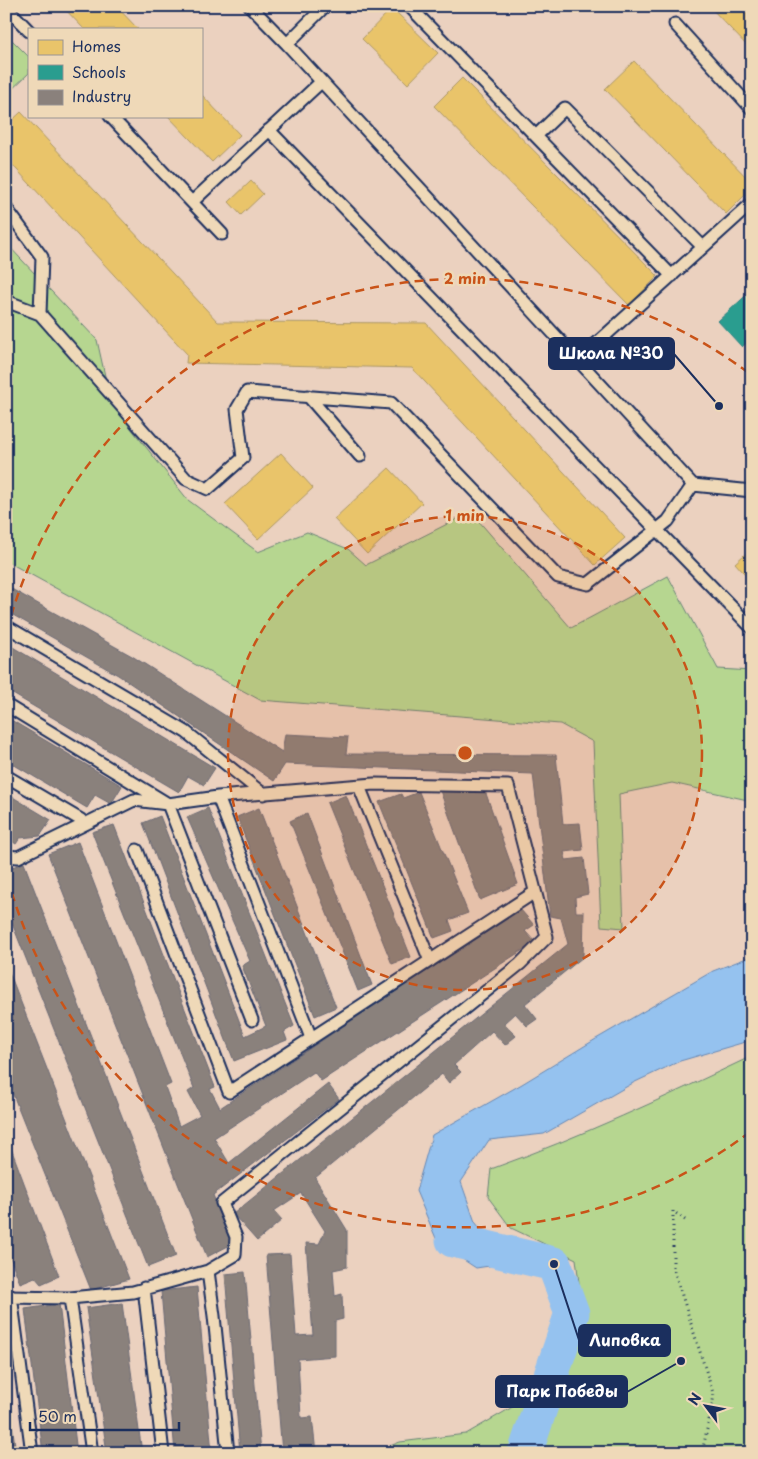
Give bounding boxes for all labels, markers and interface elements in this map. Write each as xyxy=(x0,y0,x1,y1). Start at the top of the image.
legend xyxy=(28,28,202,118)
text: Homes xyxy=(72,34,121,57)
text: Schools xyxy=(72,60,126,83)
text: Industry xyxy=(72,84,131,107)
text: 2 min xyxy=(444,266,486,289)
callout: Школа №30 xyxy=(549,338,674,369)
text: Школа №30 xyxy=(559,340,664,364)
text: 1 min xyxy=(446,503,484,526)
centre of rings xyxy=(456,744,474,762)
callout: Липовка xyxy=(579,1325,670,1356)
text: Липовка xyxy=(589,1327,661,1351)
callout: Парк Победы xyxy=(496,1376,627,1407)
text: Парк Победы xyxy=(506,1378,618,1402)
north arrow xyxy=(680,1382,730,1432)
text: N xyxy=(683,1389,706,1409)
scale bar xyxy=(30,1399,179,1431)
text: 50 m xyxy=(38,1404,77,1427)

